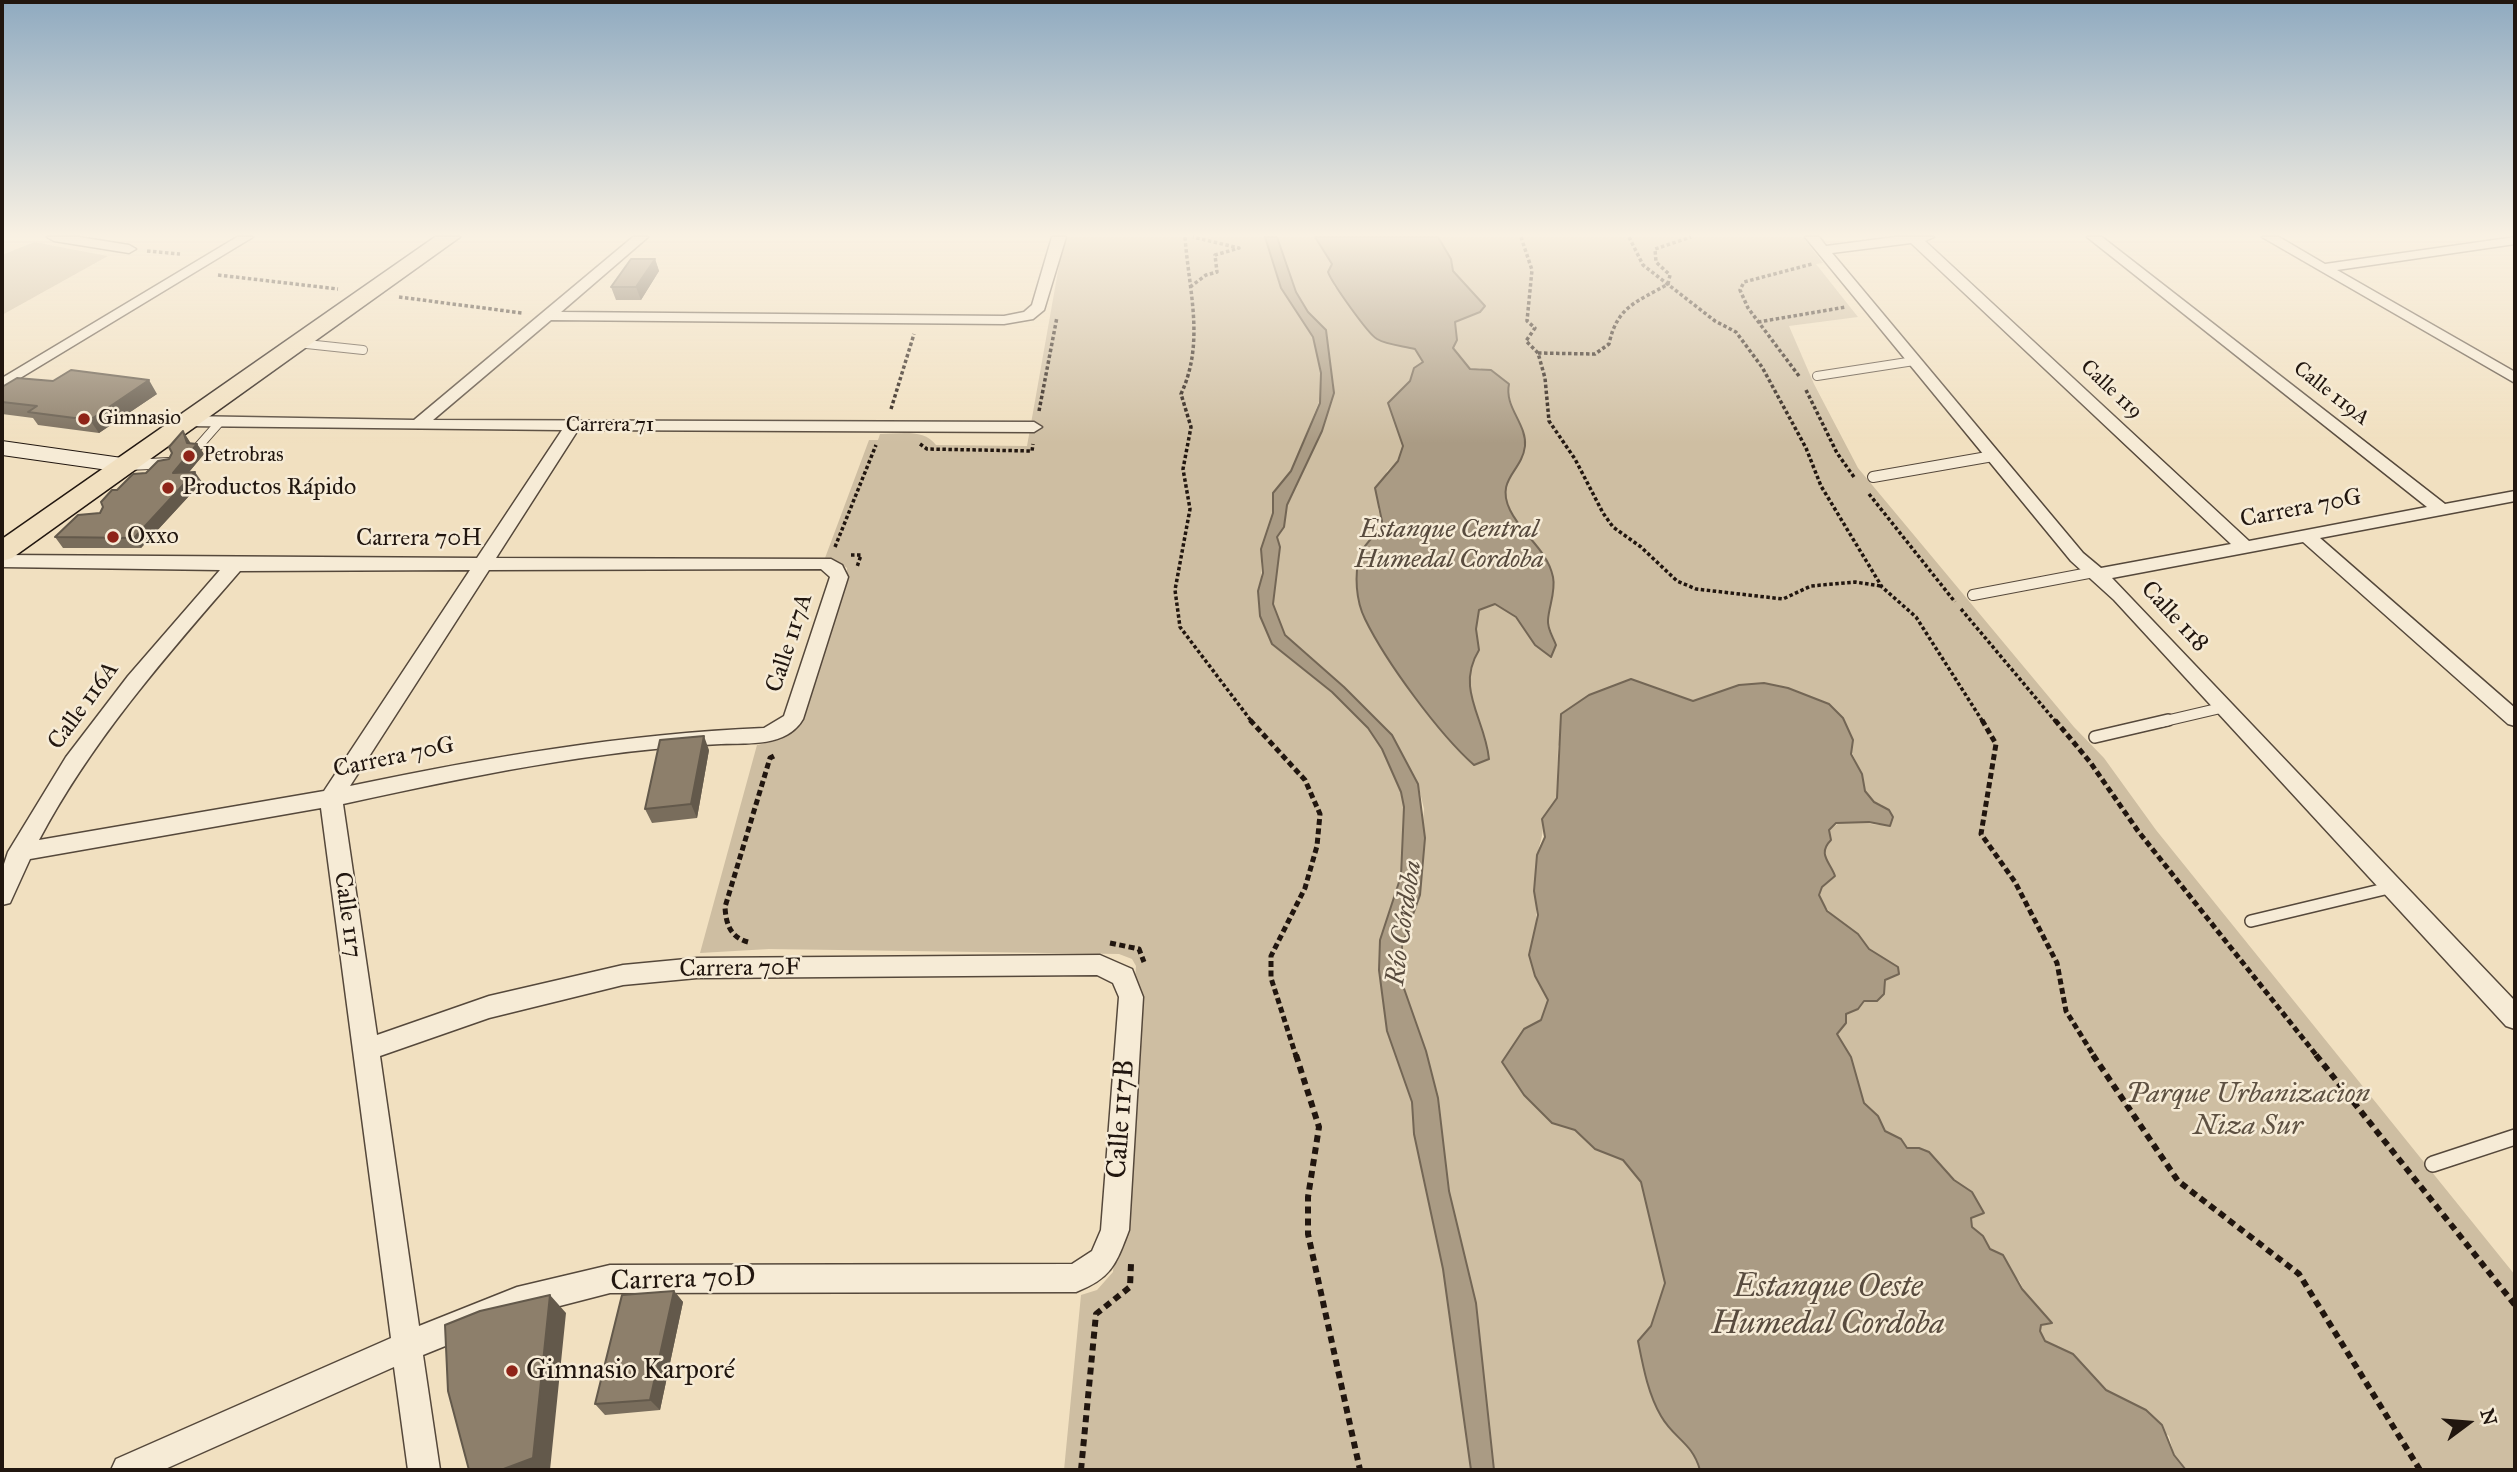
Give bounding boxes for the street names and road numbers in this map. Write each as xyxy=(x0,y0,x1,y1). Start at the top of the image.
street label: Calle 119 xyxy=(2075,355,2147,425)
street label: Calle 119A xyxy=(2288,356,2374,432)
street label: Carrera 71 xyxy=(566,413,654,439)
street label: Carrera 70G xyxy=(2238,483,2364,535)
street label: Carrera 70H xyxy=(356,525,482,553)
street label: Calle 118 xyxy=(2134,576,2214,658)
street label: Calle 117A xyxy=(760,590,820,696)
street label: Calle 116A xyxy=(42,656,126,756)
street label: Carrera 70G xyxy=(331,731,457,785)
street label: Calle 117 xyxy=(327,870,367,960)
street label: Carrera 70F xyxy=(679,954,801,984)
street label: Calle 117B xyxy=(1101,1058,1143,1180)
street label: Carrera 70D xyxy=(610,1261,756,1299)

